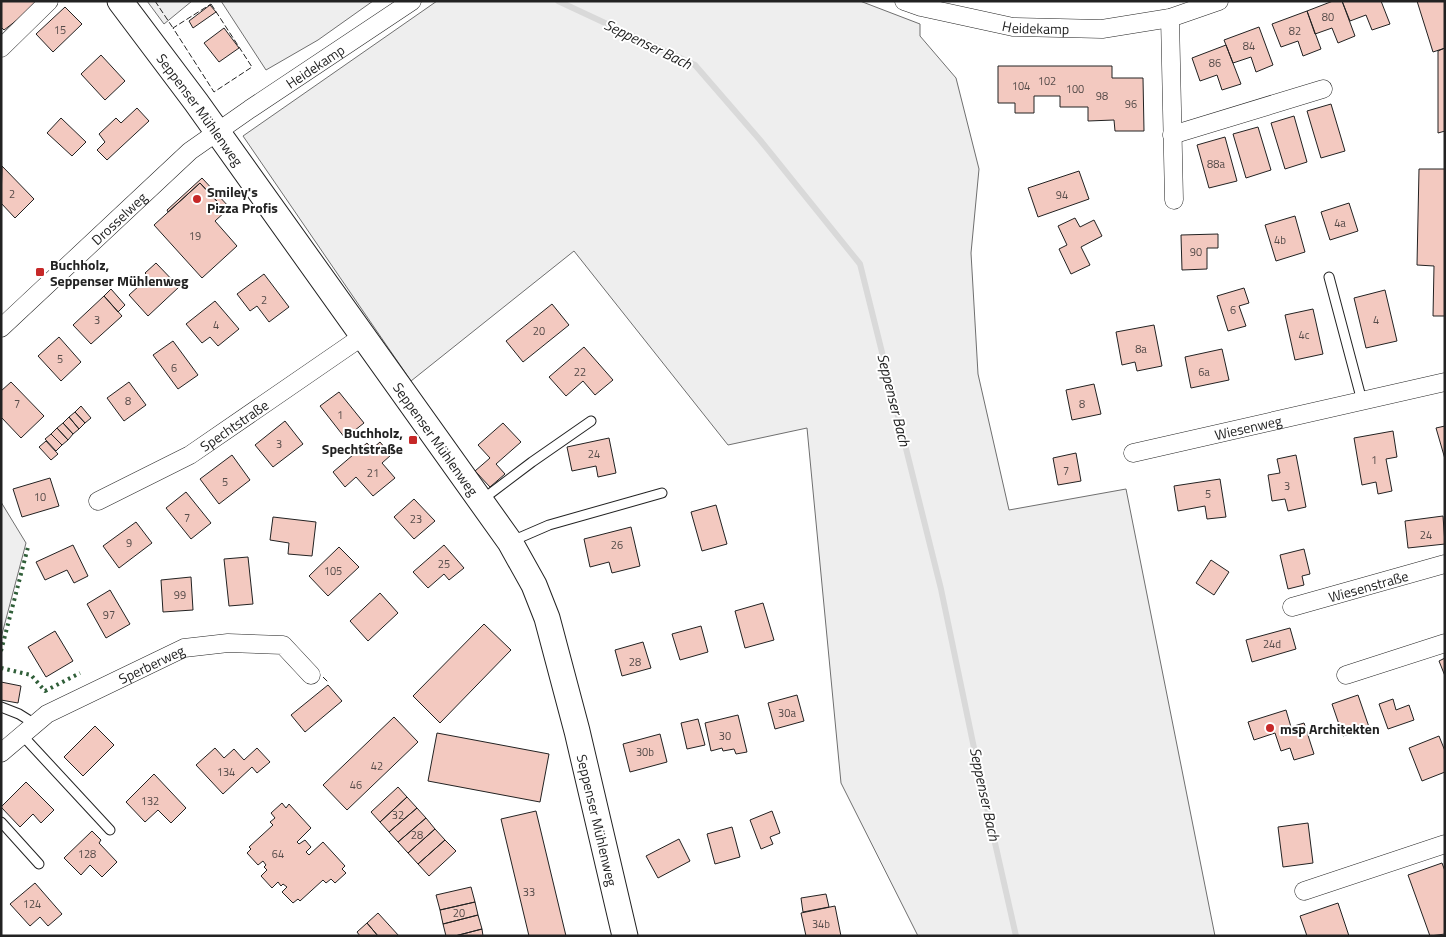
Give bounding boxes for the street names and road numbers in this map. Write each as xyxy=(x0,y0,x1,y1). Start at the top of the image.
street label: Heidekamp xyxy=(1000,14,1069,39)
street label: Heidekamp xyxy=(281,39,348,93)
street label: Seppenser Mühlenweg xyxy=(152,49,249,170)
street label: Drosselweg xyxy=(86,187,151,249)
street label: Seppenser Mühlenweg xyxy=(388,378,484,500)
street label: Spechtstraße xyxy=(195,394,272,456)
street label: Wiesenweg xyxy=(1212,409,1284,445)
street label: Wiesenstraße xyxy=(1326,564,1410,607)
street label: Sperberweg xyxy=(115,639,188,689)
street label: Seppenser Mühlenweg xyxy=(572,752,623,888)

